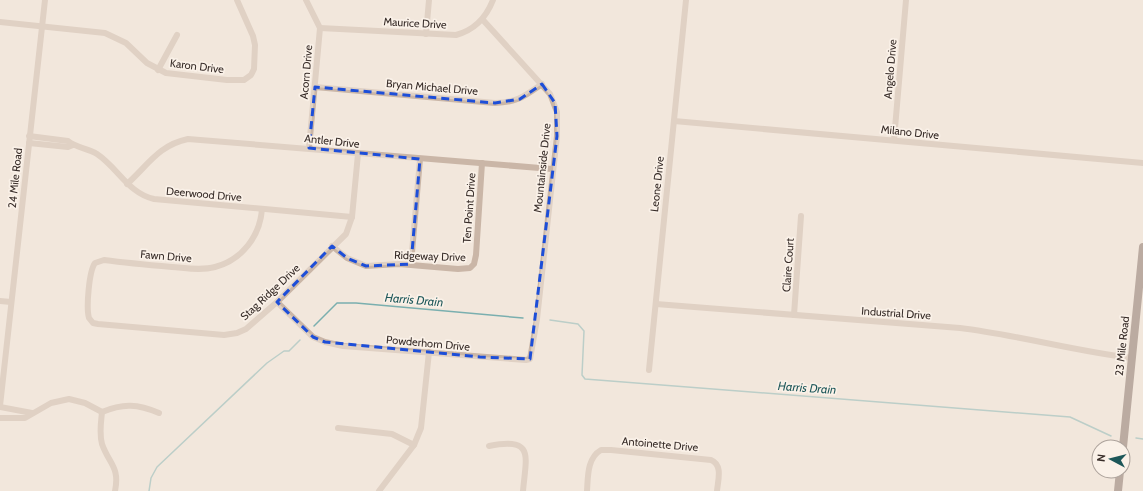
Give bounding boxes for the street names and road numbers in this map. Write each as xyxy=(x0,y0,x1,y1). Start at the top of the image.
street label: Maurice Drive xyxy=(383,14,447,32)
street label: Angelo Drive xyxy=(880,38,900,99)
street label: Acorn Drive xyxy=(297,44,315,100)
street label: Karon Drive xyxy=(169,56,225,76)
street label: Bryan Michael Drive xyxy=(385,76,479,98)
street label: Mountainside Drive xyxy=(530,122,554,213)
street label: Milano Drive xyxy=(880,122,940,142)
street label: Antler Drive xyxy=(304,131,361,151)
street label: 24 Mile Road xyxy=(5,147,25,209)
street label: Leone Drive xyxy=(647,155,667,213)
street label: Ten Point Drive xyxy=(460,172,478,244)
street label: Deerwood Drive xyxy=(166,184,243,204)
street label: Claire Court xyxy=(779,237,797,292)
street label: Fawn Drive xyxy=(140,247,193,265)
street label: Ridgeway Drive xyxy=(394,248,466,264)
street label: Stag Ridge Drive xyxy=(237,261,303,323)
street label: Industrial Drive xyxy=(861,304,932,322)
street label: 23 Mile Road xyxy=(1112,316,1132,376)
street label: Powderhorn Drive xyxy=(386,332,471,354)
street label: Antoinette Drive xyxy=(621,434,699,454)

